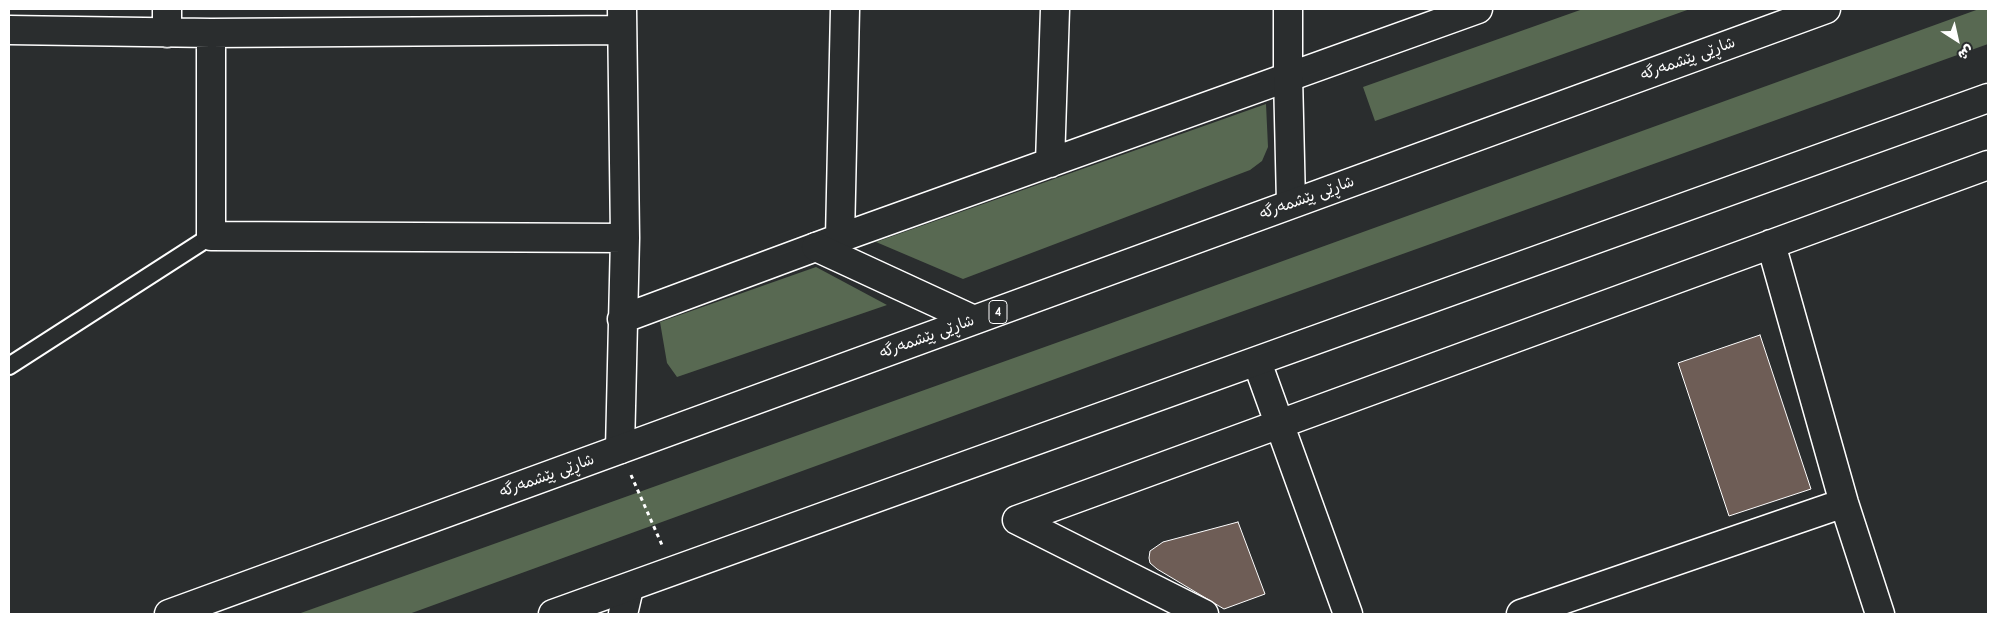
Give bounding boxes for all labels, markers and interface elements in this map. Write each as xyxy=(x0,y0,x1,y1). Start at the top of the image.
north arrow xyxy=(1932,15,1982,65)
street label: شاڕێی پێشمەرگە xyxy=(1638,34,1738,84)
text: ش xyxy=(1955,41,1977,64)
street label: شاڕێی پێشمەرگە xyxy=(1257,173,1357,223)
road number: 4 xyxy=(989,300,1007,324)
street label: شاڕێی پێشمەرگە xyxy=(877,312,977,362)
street label: شاڕێی پێشمەرگە xyxy=(497,451,597,501)

